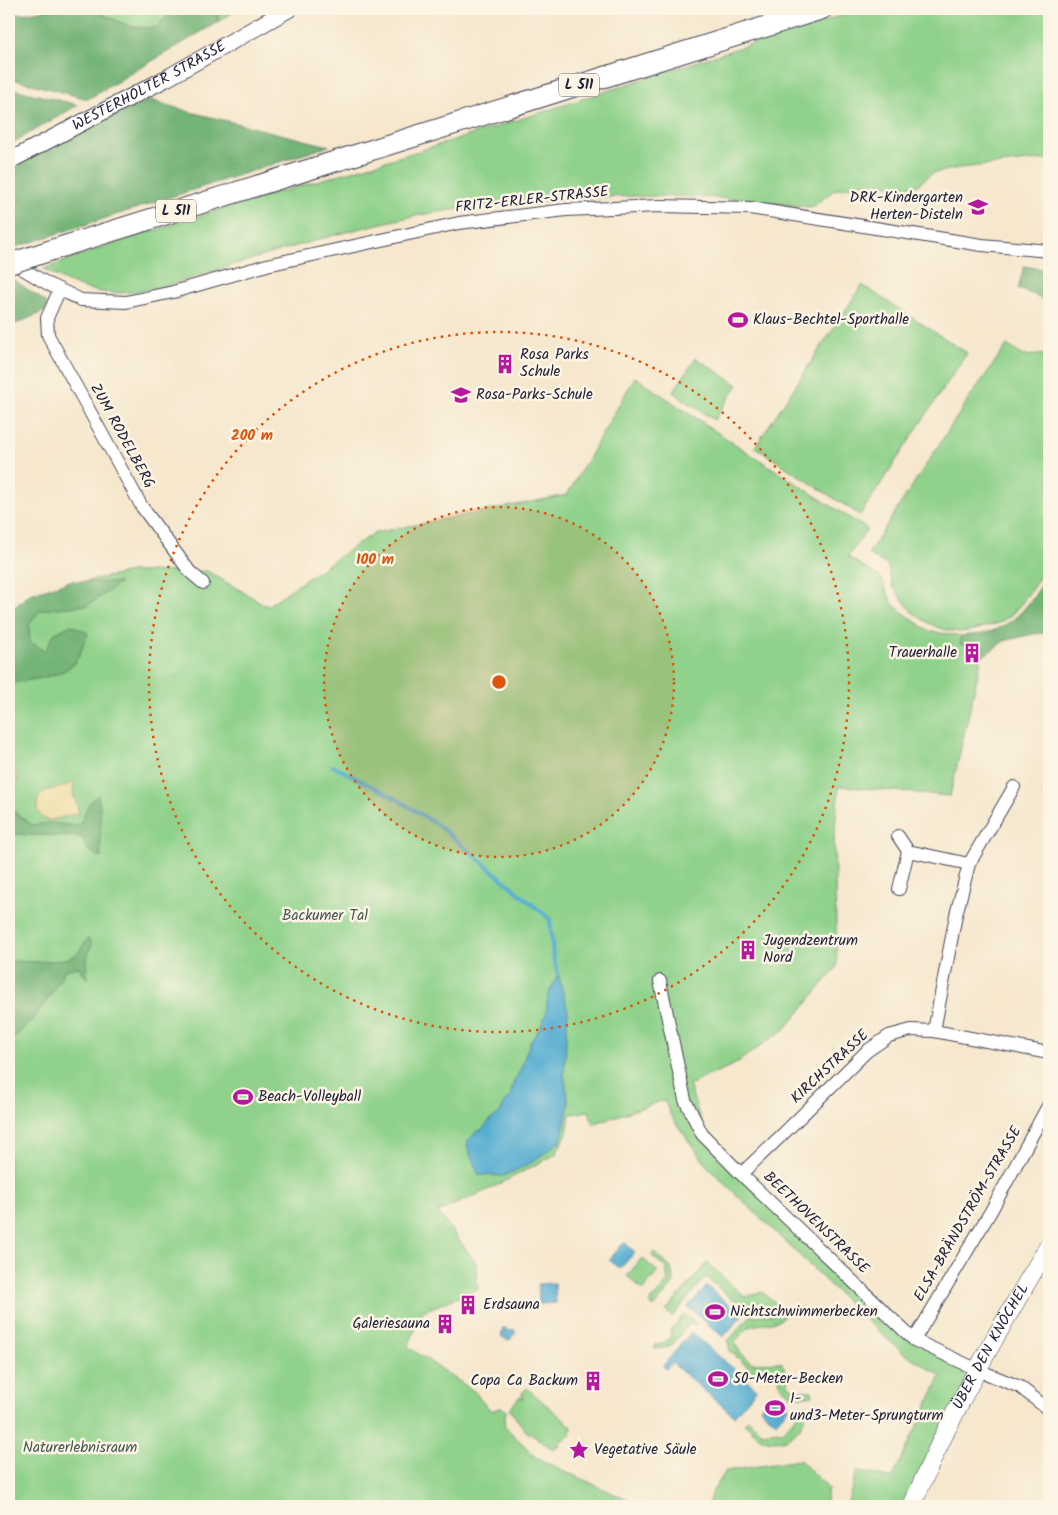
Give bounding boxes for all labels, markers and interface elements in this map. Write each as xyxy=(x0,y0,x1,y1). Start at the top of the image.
street label: WESTERHOLTER STRASSE xyxy=(68,34,232,138)
road number: L 511 xyxy=(559,74,599,96)
street label: FRITZ-ERLER-STRASSE xyxy=(454,180,611,220)
place label: DRK-Kindergarten Herten-Disteln xyxy=(850,186,963,227)
school or university icon: DRK-Kindergarten Herten-Disteln xyxy=(967,196,989,218)
road number: L 511 xyxy=(156,200,196,222)
place label: Klaus-Bechtel-Sporthalle xyxy=(753,308,909,332)
sports icon: Klaus-Bechtel-Sporthalle xyxy=(727,309,749,331)
place label: Rosa Parks Schule xyxy=(520,343,589,384)
building icon: Rosa Parks Schule xyxy=(494,353,516,375)
street label: ZUM RODELBERG xyxy=(83,379,161,493)
place label: Rosa-Parks-Schule xyxy=(476,383,593,407)
school or university icon: Rosa-Parks-Schule xyxy=(450,384,472,406)
text: 200 m xyxy=(231,424,273,448)
text: 100 m xyxy=(356,548,394,572)
place label: Trauerhalle xyxy=(889,641,957,665)
building icon: Trauerhalle xyxy=(961,642,983,664)
centre of rings xyxy=(490,673,508,691)
park label: Backumer Tal xyxy=(282,904,368,928)
place label: Jugendzentrum Nord xyxy=(763,929,858,970)
building icon: Jugendzentrum Nord xyxy=(737,939,759,961)
street label: KIRCHSTRASSE xyxy=(785,1023,876,1110)
place label: Beach-Volleyball xyxy=(258,1085,361,1109)
sports icon: Beach-Volleyball xyxy=(232,1086,254,1108)
street label: ELSA-BRÄNDSTRÖM-STRASSE xyxy=(908,1121,1029,1306)
street label: BEETHOVENSTRASSE xyxy=(757,1166,876,1281)
street label: ÜBER DEN KNÖCHEL xyxy=(946,1279,1036,1414)
place label: Erdsauna xyxy=(483,1293,540,1317)
building icon: Erdsauna xyxy=(457,1294,479,1316)
place label: Nichtschwimmerbecken xyxy=(730,1300,878,1324)
sports icon: Nichtschwimmerbecken xyxy=(704,1301,726,1323)
place label: Galeriesauna xyxy=(352,1312,430,1336)
building icon: Galeriesauna xyxy=(434,1313,456,1335)
place label: 50-Meter-Becken xyxy=(733,1367,843,1391)
sports icon: 50-Meter-Becken xyxy=(707,1368,729,1390)
place label: Copa Ca Backum xyxy=(471,1369,578,1393)
building icon: Copa Ca Backum xyxy=(582,1370,604,1392)
place label: 1- und3-Meter-Sprungturm xyxy=(790,1387,944,1428)
sports icon: 1- und3-Meter-Sprungturm xyxy=(764,1397,786,1419)
park label: Naturerlebnisraum xyxy=(23,1436,137,1460)
place label: Vegetative Säule xyxy=(594,1438,697,1462)
place icon: Vegetative Säule xyxy=(568,1439,590,1461)

